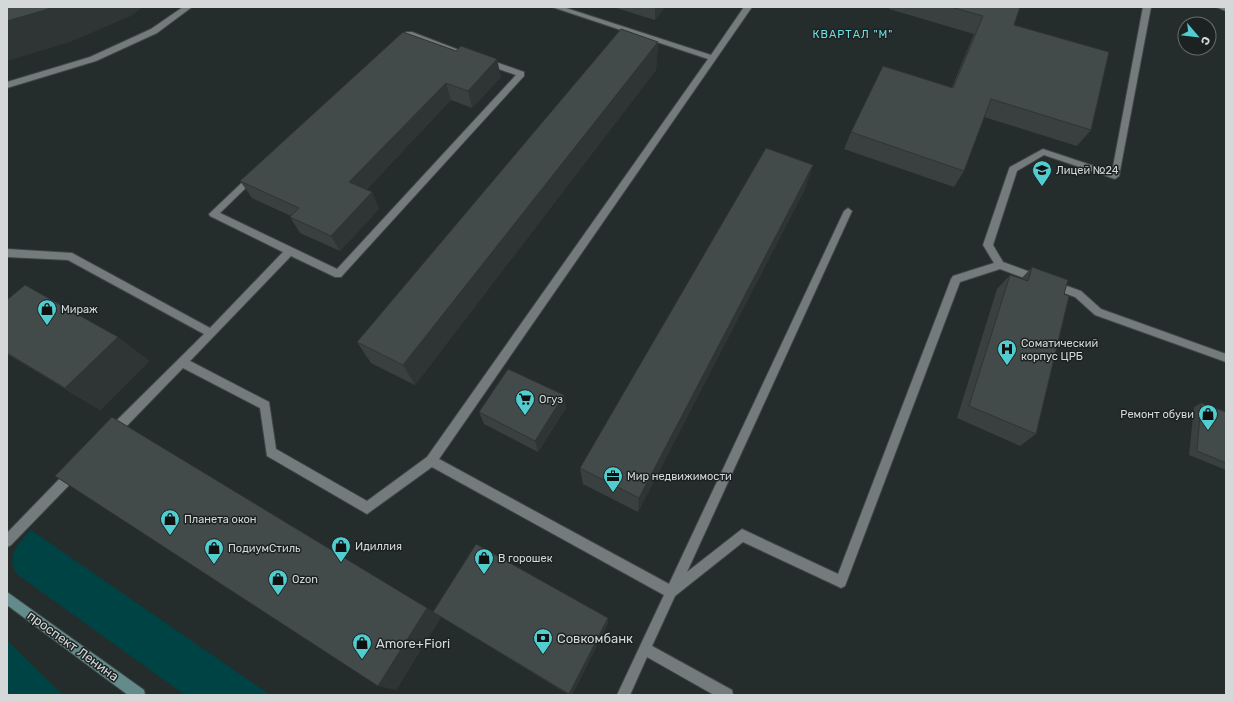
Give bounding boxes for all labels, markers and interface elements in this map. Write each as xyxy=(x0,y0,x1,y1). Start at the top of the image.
north arrow xyxy=(1177,16,1217,56)
district label: КВАРТАЛ "М" xyxy=(813,28,893,41)
text: С xyxy=(1198,34,1213,47)
school or university icon: Лицей №24 xyxy=(1031,159,1053,187)
place label: Лицей №24 xyxy=(1056,164,1119,177)
shop icon: Мираж xyxy=(36,298,58,326)
place label: Мираж xyxy=(61,303,98,316)
place label: Соматический корпус ЦРБ xyxy=(1021,337,1098,363)
hospital icon: Соматический корпус ЦРБ xyxy=(996,338,1018,366)
supermarket icon: Огуз xyxy=(514,388,536,416)
place label: Огуз xyxy=(539,393,563,406)
shop icon: Ремонт обуви xyxy=(1197,403,1219,431)
place label: Ремонт обуви xyxy=(1120,408,1194,421)
office icon: Мир недвижимости xyxy=(602,465,624,493)
place label: Мир недвижимости xyxy=(627,470,732,483)
shop icon: Планета окон xyxy=(159,508,181,536)
place label: Планета окон xyxy=(184,513,257,526)
shop icon: Идиллия xyxy=(330,535,352,563)
shop icon: ПодиумСтиль xyxy=(203,537,225,565)
place label: Идиллия xyxy=(355,540,402,553)
place label: ПодиумСтиль xyxy=(228,542,301,555)
shop icon: В горошек xyxy=(473,547,495,575)
place label: В горошек xyxy=(498,552,553,565)
shop icon: Ozon xyxy=(267,568,289,596)
place label: Ozon xyxy=(292,573,318,586)
street label: проспект Ленина xyxy=(24,608,122,684)
bank icon: Совкомбанк xyxy=(532,627,554,655)
place label: Совкомбанк xyxy=(557,631,633,646)
shop icon: Amore+Fiori xyxy=(351,632,373,660)
place label: Amore+Fiori xyxy=(376,636,450,651)

